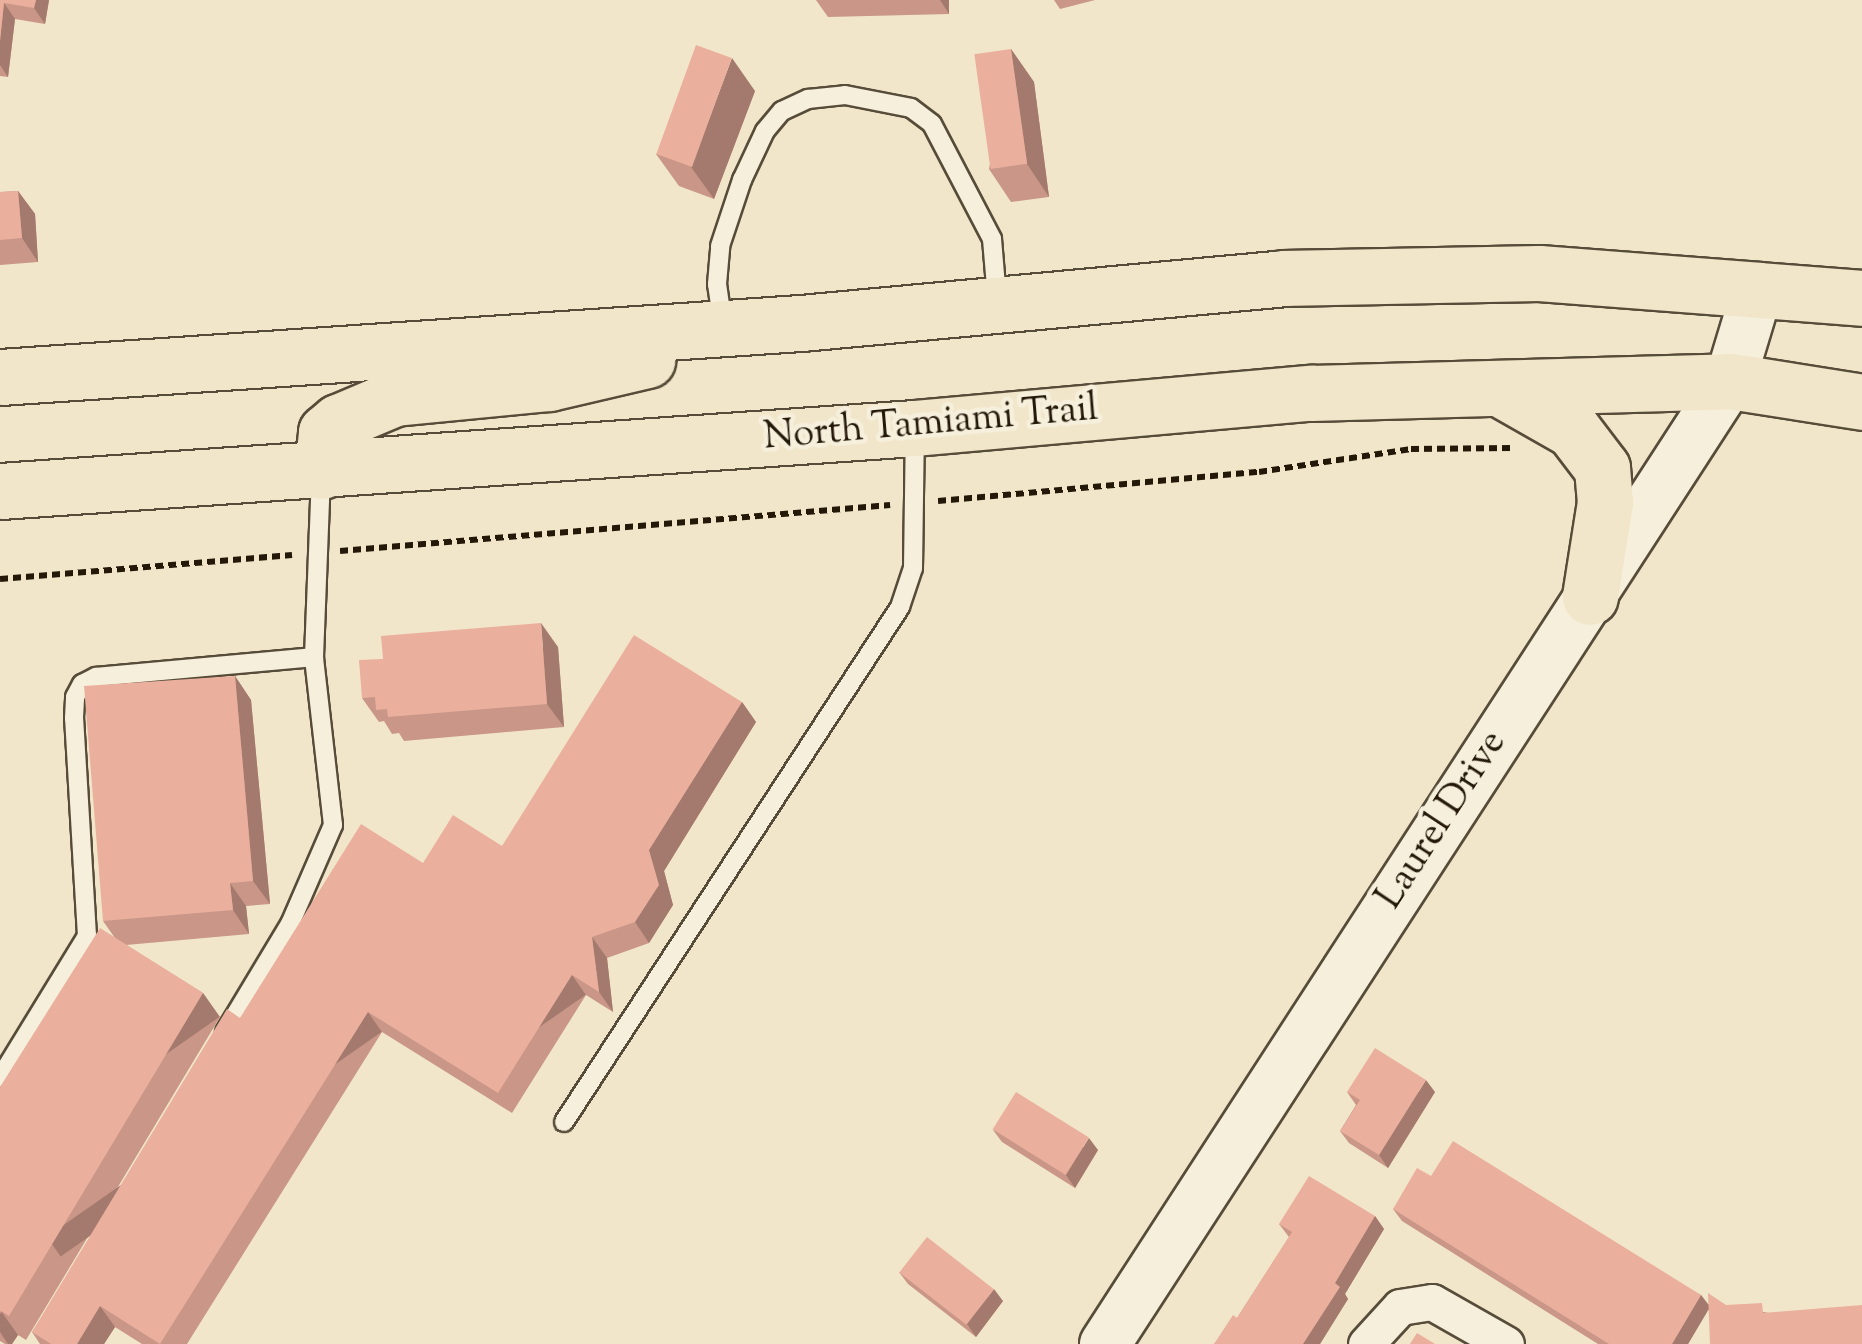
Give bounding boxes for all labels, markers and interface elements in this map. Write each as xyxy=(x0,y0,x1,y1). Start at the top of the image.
street label: North Tamiami Trail xyxy=(762,388,1100,462)
street label: Laurel Drive xyxy=(1368,723,1518,919)

